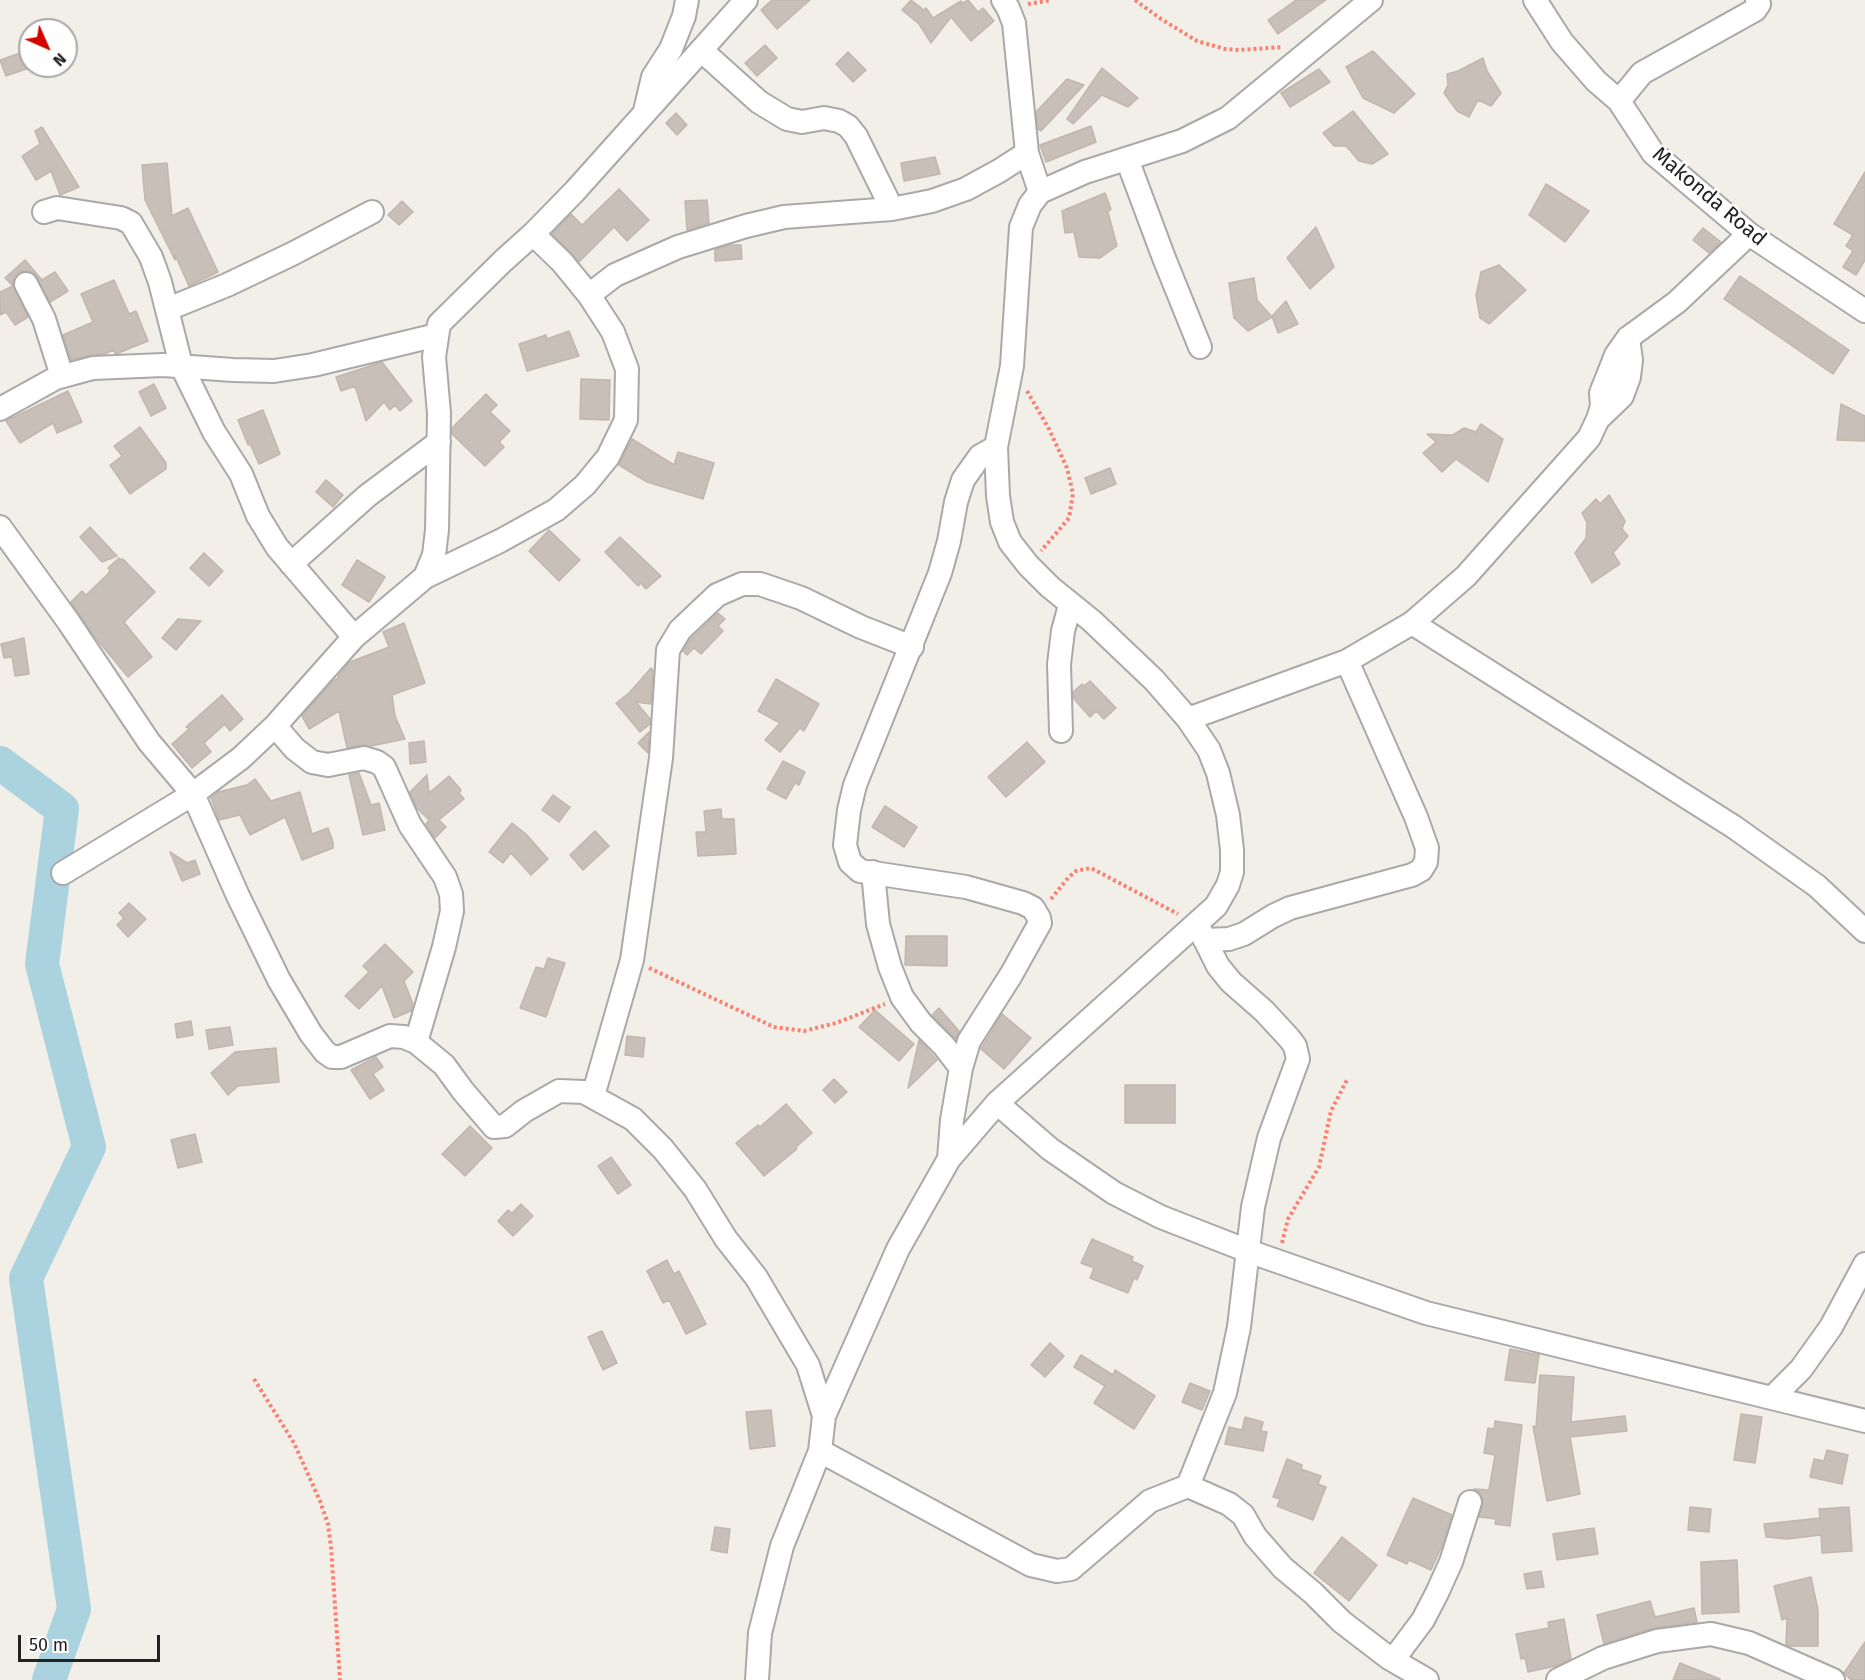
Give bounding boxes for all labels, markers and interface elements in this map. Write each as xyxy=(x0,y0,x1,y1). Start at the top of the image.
north arrow xyxy=(18,18,78,78)
text: N xyxy=(49,49,70,70)
street label: Makonda Road xyxy=(1647,142,1771,252)
scale bar xyxy=(21,1623,164,1661)
text: 50 m xyxy=(29,1634,68,1656)

